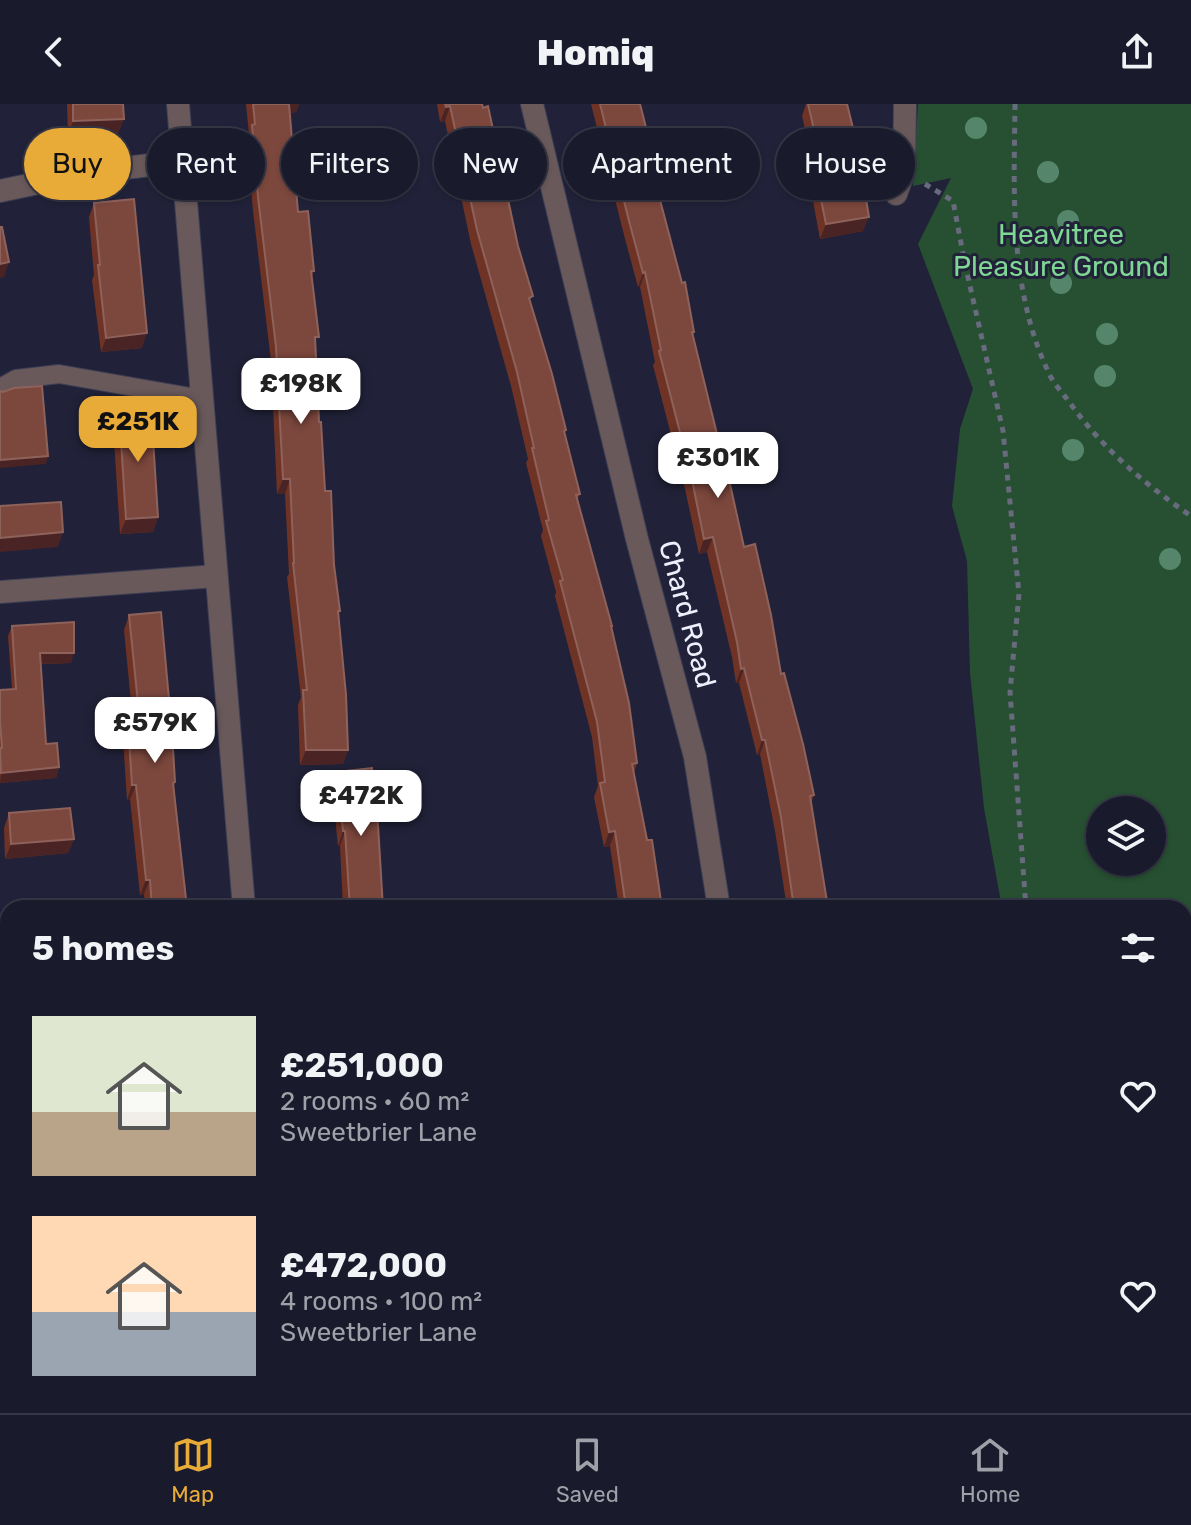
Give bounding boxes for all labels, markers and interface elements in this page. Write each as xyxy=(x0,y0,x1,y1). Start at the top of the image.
icon: back xyxy=(32,30,76,74)
icon: share xyxy=(1115,30,1159,74)
text: Homiq xyxy=(537,31,654,74)
chip: Buy xyxy=(24,128,131,200)
chip: Rent xyxy=(147,128,265,200)
chip: Filters xyxy=(281,128,418,200)
chip: New xyxy=(434,128,547,200)
chip: Apartment xyxy=(563,128,760,200)
chip: House xyxy=(776,128,915,200)
park label: Heavitree Pleasure Ground xyxy=(953,218,1169,283)
pin: £198K xyxy=(245,358,357,426)
text: £198K xyxy=(259,368,343,399)
pin: £251K xyxy=(82,396,194,464)
text: £251K xyxy=(97,406,179,437)
pin: £301K xyxy=(662,432,774,500)
text: £301K xyxy=(676,442,760,473)
street label: Chard Road xyxy=(652,537,723,692)
pin: £579K xyxy=(99,697,211,765)
text: £579K xyxy=(113,707,197,738)
pin: £472K xyxy=(305,770,417,838)
text: £472K xyxy=(319,780,403,811)
map controls xyxy=(1086,796,1166,876)
button: layers xyxy=(1086,796,1166,876)
icon: filters xyxy=(1116,926,1160,970)
text: 5 homes xyxy=(32,928,174,969)
text: £251,000 xyxy=(280,1045,444,1086)
icon: home xyxy=(96,1048,192,1144)
icon: heart xyxy=(1116,1074,1160,1118)
text: 2 rooms · 60 m² xyxy=(280,1086,469,1117)
text: Sweetbrier Lane xyxy=(280,1117,477,1148)
text: £472,000 xyxy=(280,1245,447,1286)
icon: home xyxy=(96,1248,192,1344)
icon: heart xyxy=(1116,1274,1160,1318)
text: 4 rooms · 100 m² xyxy=(280,1286,482,1317)
text: Sweetbrier Lane xyxy=(280,1317,477,1348)
tab: Map xyxy=(171,1433,215,1508)
tab: Saved xyxy=(556,1433,619,1508)
tab: Home xyxy=(960,1433,1020,1508)

